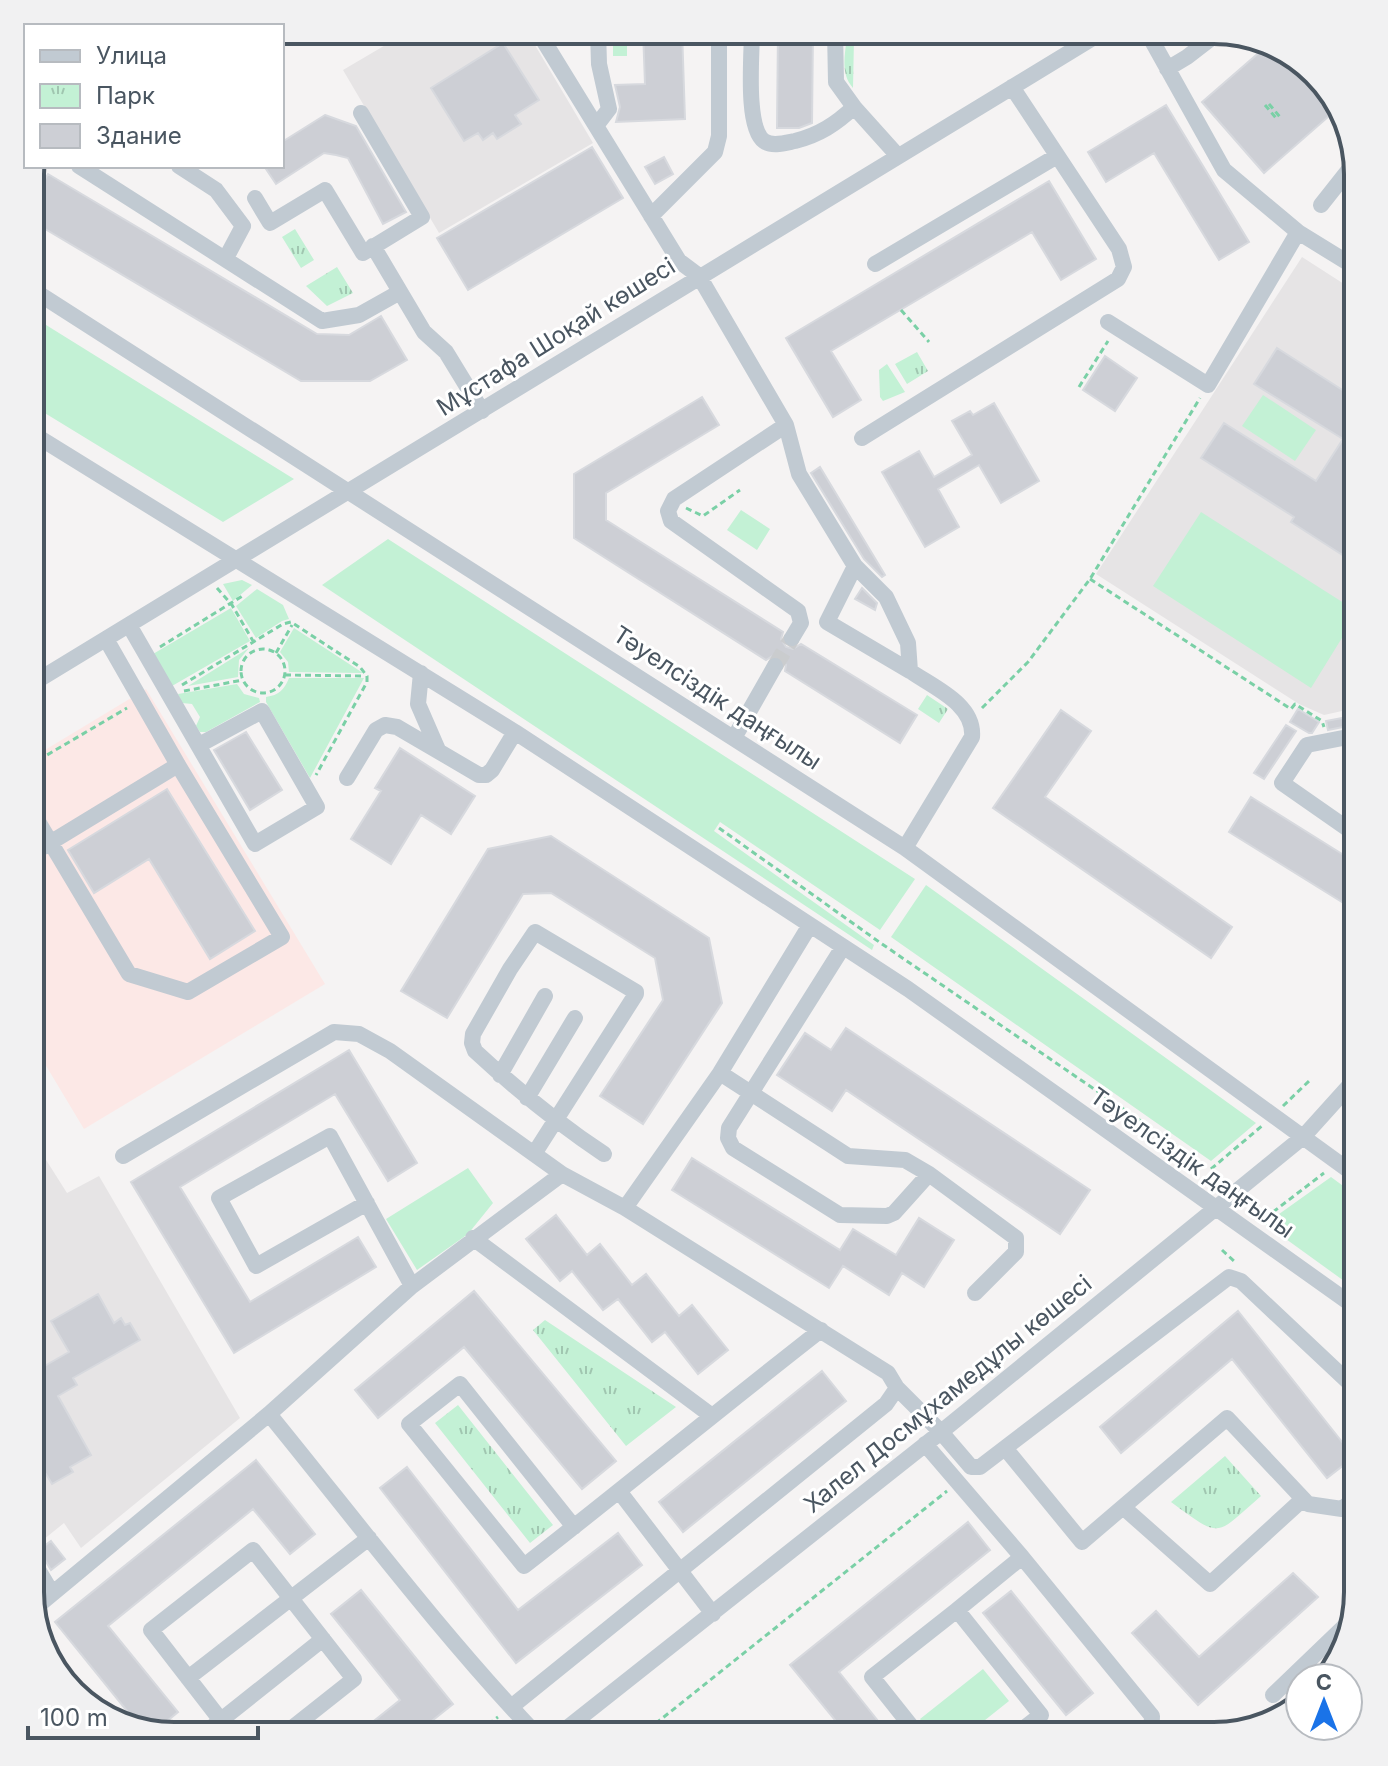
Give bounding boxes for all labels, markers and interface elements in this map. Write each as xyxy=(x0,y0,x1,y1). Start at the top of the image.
legend xyxy=(24,24,284,168)
text: Улица xyxy=(96,41,167,70)
text: Парк xyxy=(96,81,155,110)
text: Здание xyxy=(96,121,182,150)
street label: Мұстафа Шоқай көшесі xyxy=(431,251,680,422)
street label: Тәуелсіздік даңғылы xyxy=(608,619,827,776)
street label: Тәуелсіздік даңғылы xyxy=(1085,1081,1300,1244)
street label: Халел Досмұхамедұлы көшесі xyxy=(798,1269,1097,1519)
north arrow xyxy=(1284,1662,1364,1742)
text: С xyxy=(1316,1669,1332,1695)
scale bar xyxy=(28,1690,258,1740)
text: 100 m xyxy=(40,1703,108,1732)

